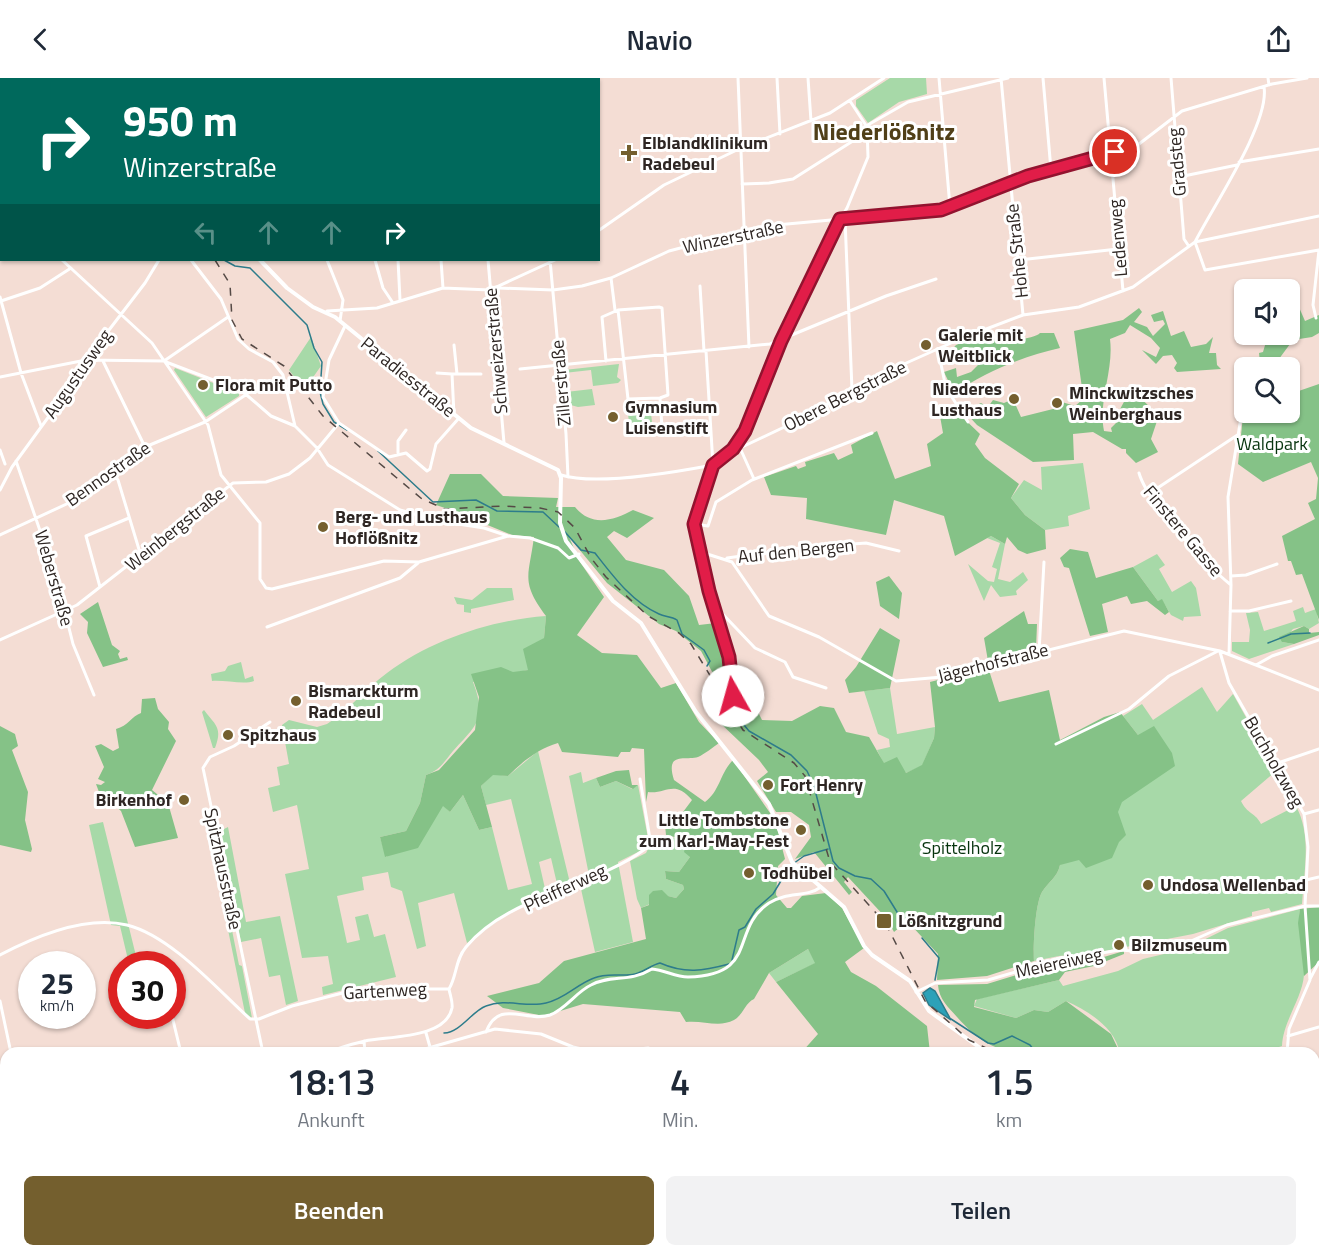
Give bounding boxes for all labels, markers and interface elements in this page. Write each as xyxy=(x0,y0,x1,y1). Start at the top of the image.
text: Navio xyxy=(626,19,693,60)
icon: back xyxy=(24,23,57,56)
icon: share xyxy=(1262,23,1295,56)
text: 950 m xyxy=(123,88,238,152)
icon: right xyxy=(24,102,102,180)
district label: Niederlößnitz xyxy=(813,113,955,149)
pin xyxy=(1089,126,1140,177)
street label: Gradsteg xyxy=(1160,127,1193,198)
place label: Elblandklinikum Radebeul xyxy=(642,129,768,177)
icon: arrive xyxy=(1098,135,1131,168)
marker: Elblandklinikum Radebeul xyxy=(620,144,638,162)
text: Winzerstraße xyxy=(123,146,277,187)
street label: Ledenweg xyxy=(1101,198,1134,278)
street label: Hohe Straße xyxy=(998,202,1035,300)
street label: Winzerstraße xyxy=(680,213,786,260)
icon: left xyxy=(189,216,222,249)
icon: ahead xyxy=(252,216,285,249)
icon: ahead xyxy=(315,216,348,249)
icon: right xyxy=(378,216,411,249)
map controls xyxy=(1234,279,1300,423)
button: sound xyxy=(1234,279,1300,345)
street label: Schweizerstraße xyxy=(477,287,514,415)
place label: Galerie mit Weitblick xyxy=(938,321,1023,369)
street label: Augustusweg xyxy=(37,324,118,424)
street label: Paradiesstraße xyxy=(355,330,462,423)
marker: Galerie mit Weitblick xyxy=(919,338,933,352)
street label: Zillerstraße xyxy=(543,339,578,427)
street label: Obere Bergstraße xyxy=(779,353,911,438)
button: search xyxy=(1234,357,1300,423)
place label: Flora mit Putto xyxy=(215,371,332,398)
place label: Niederes Lusthaus xyxy=(931,375,1002,423)
marker: Flora mit Putto xyxy=(196,378,210,392)
place label: Minckwitzsches Weinberghaus xyxy=(1069,379,1194,427)
marker: Niederes Lusthaus xyxy=(1007,392,1021,406)
place label: Gymnasium Luisenstift xyxy=(625,393,717,441)
marker: Minckwitzsches Weinberghaus xyxy=(1050,396,1064,410)
marker: Gymnasium Luisenstift xyxy=(606,410,620,424)
park label: Waldpark xyxy=(1236,430,1308,457)
street label: Bennostraße xyxy=(60,434,156,513)
street label: Finstere Gasse xyxy=(1137,479,1230,582)
street label: Weinbergstraße xyxy=(119,480,230,577)
place label: Berg- und Lusthaus Hoflößnitz xyxy=(335,503,487,551)
marker: Berg- und Lusthaus Hoflößnitz xyxy=(316,520,330,534)
street label: Weberstraße xyxy=(28,527,81,629)
street label: Auf den Bergen xyxy=(736,531,855,570)
street label: Jägerhofstraße xyxy=(935,636,1051,689)
position arrow xyxy=(701,664,765,728)
place label: Bismarckturm Radebeul xyxy=(308,677,419,725)
marker: Bismarckturm Radebeul xyxy=(289,694,303,708)
street label: Buchholzweg xyxy=(1237,711,1312,813)
place label: Spitzhaus xyxy=(240,721,317,748)
marker: Spitzhaus xyxy=(221,728,235,742)
place label: Fort Henry xyxy=(780,771,863,798)
marker: Fort Henry xyxy=(761,778,775,792)
place label: Birkenhof xyxy=(96,786,173,813)
marker: Birkenhof xyxy=(177,793,191,807)
street label: Spitzhausstraße xyxy=(197,806,250,932)
place label: Little Tombstone zum Karl-May-Fest xyxy=(639,806,789,854)
marker: Little Tombstone zum Karl-May-Fest xyxy=(794,823,808,837)
park label: Spittelholz xyxy=(922,834,1002,861)
street label: Pfeifferweg xyxy=(519,857,611,918)
place label: Todhübel xyxy=(761,859,832,886)
marker: Todhübel xyxy=(742,866,756,880)
place label: Undosa Wellenbad xyxy=(1160,871,1306,898)
marker: Undosa Wellenbad xyxy=(1141,878,1155,892)
place label: Lößnitzgrund xyxy=(898,907,1003,934)
marker: Lößnitzgrund xyxy=(875,912,893,930)
place label: Bilzmuseum xyxy=(1131,931,1227,958)
marker: Bilzmuseum xyxy=(1112,938,1126,952)
street label: Meiereiweg xyxy=(1013,940,1105,985)
speed limit sign: 30 xyxy=(108,951,186,1029)
text: 25 xyxy=(40,960,74,1006)
street label: Gartenweg xyxy=(343,975,427,1006)
text: km/h xyxy=(40,994,74,1017)
text: 18:13 xyxy=(286,1054,376,1109)
text: 4 xyxy=(670,1054,690,1109)
text: 1.5 xyxy=(985,1054,1034,1109)
text: Ankunft xyxy=(297,1104,365,1135)
text: Min. xyxy=(662,1104,698,1135)
text: km xyxy=(996,1104,1022,1135)
button: Beenden xyxy=(24,1176,654,1245)
button: Teilen xyxy=(666,1176,1296,1245)

